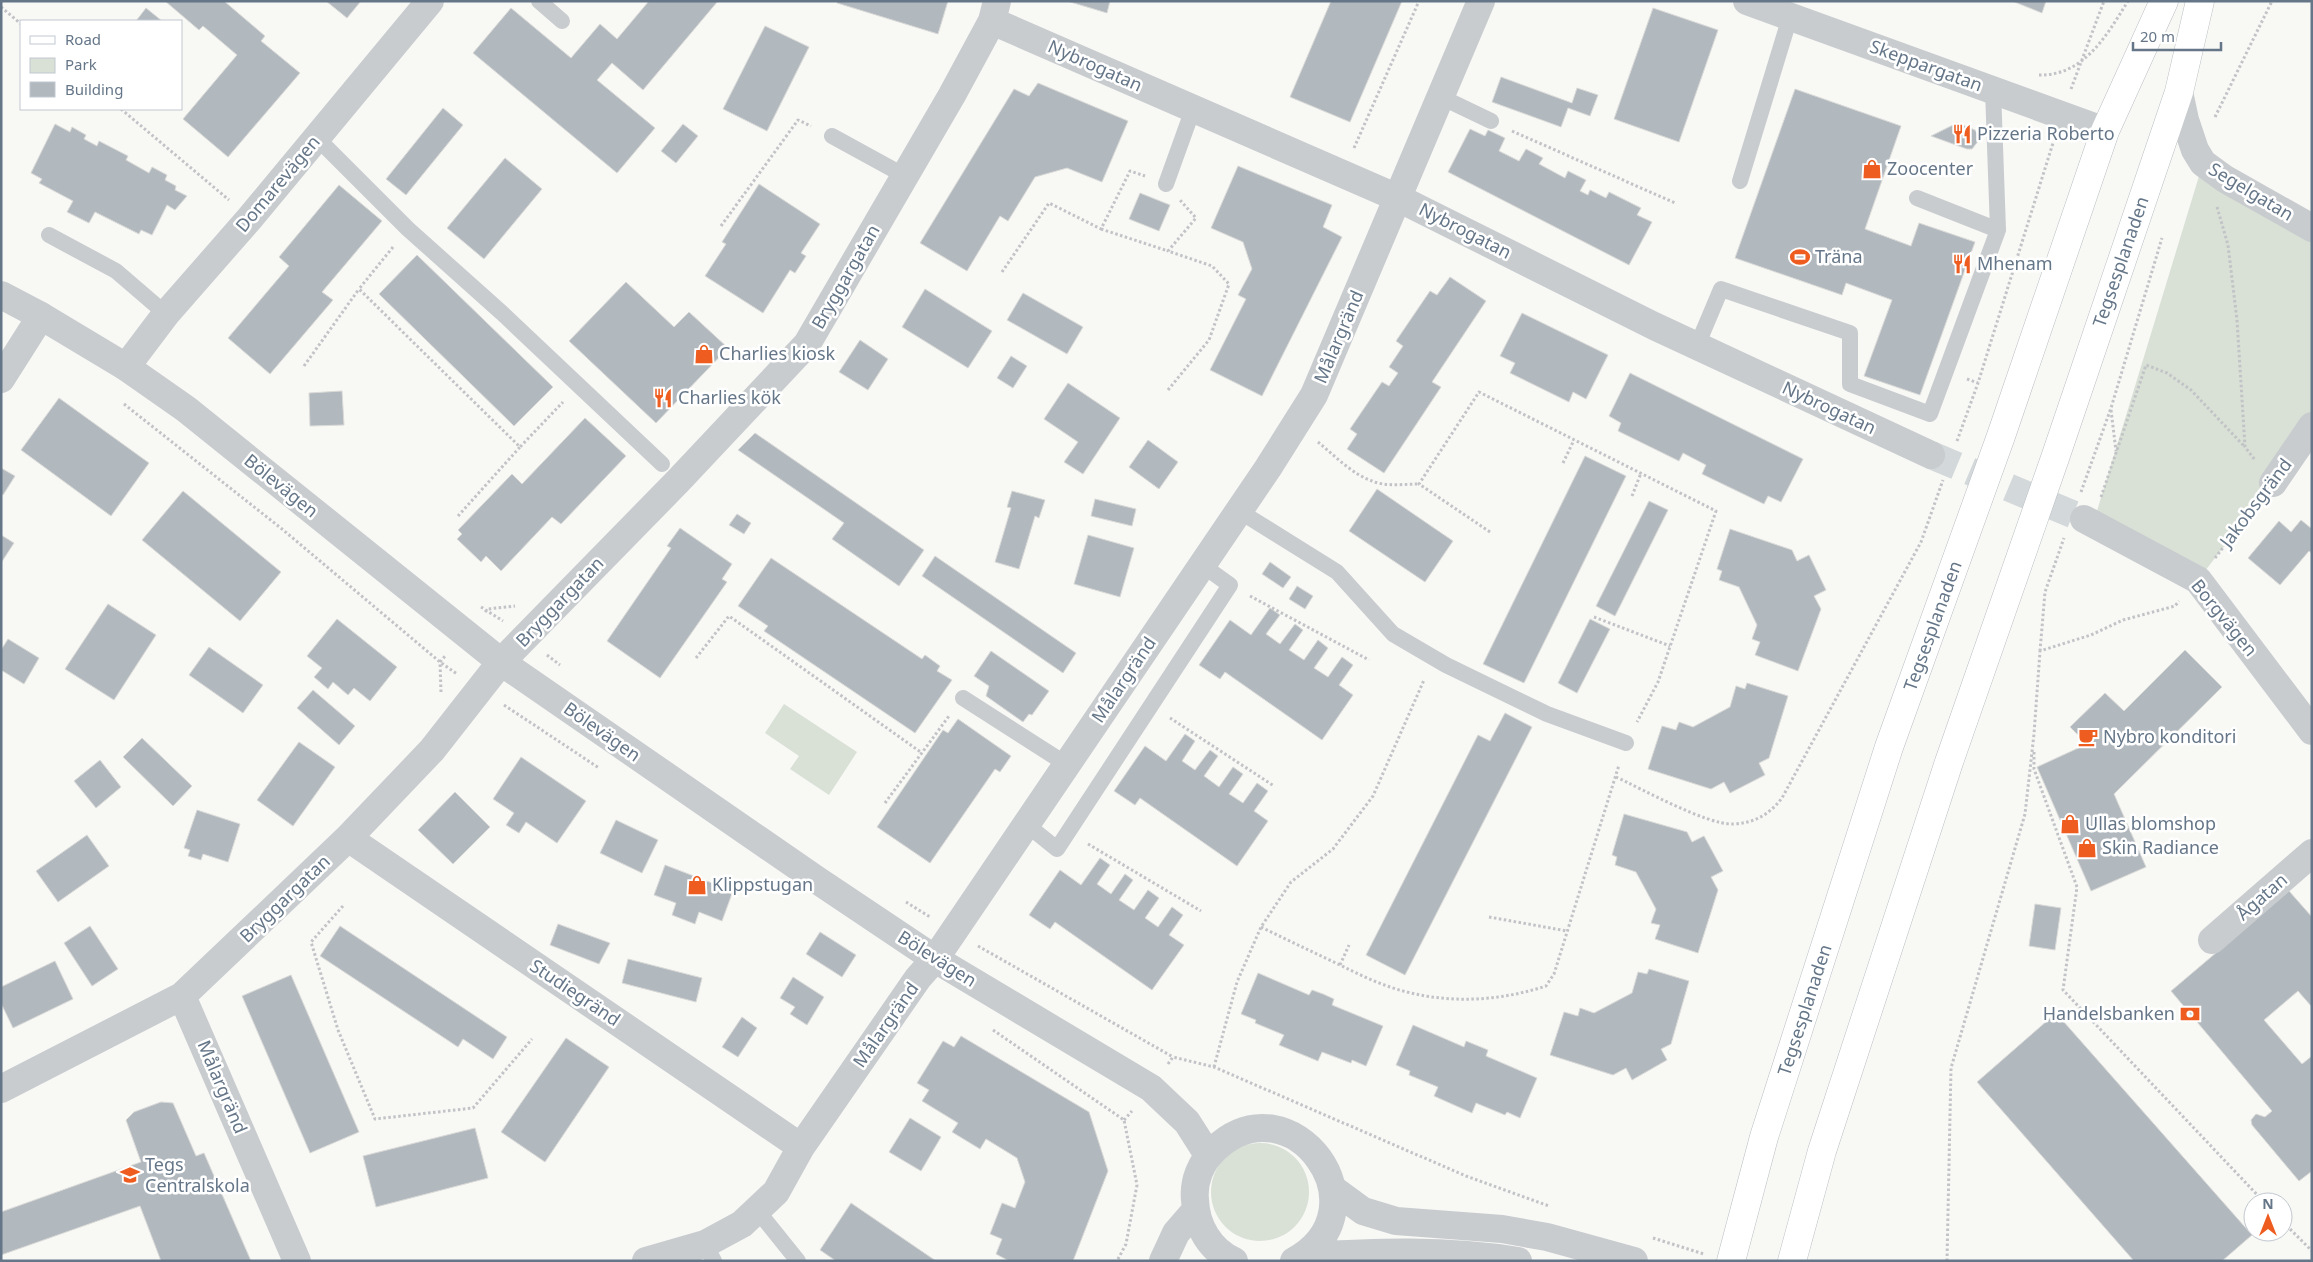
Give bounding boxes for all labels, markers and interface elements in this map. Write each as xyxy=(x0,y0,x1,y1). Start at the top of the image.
legend xyxy=(20,20,182,110)
scale bar xyxy=(2133,20,2220,52)
text: 20 m xyxy=(2140,26,2175,46)
text: Road xyxy=(65,29,101,49)
street label: Nybrogatan xyxy=(1044,34,1146,97)
street label: Skeppargatan xyxy=(1867,34,1986,97)
text: Park xyxy=(65,54,97,74)
text: Building xyxy=(65,79,123,99)
place label: Pizzeria Roberto xyxy=(1977,121,2115,145)
restaurant icon: Pizzeria Roberto xyxy=(1951,123,1973,145)
street label: Domarevägen xyxy=(230,130,325,237)
place label: Zoocenter xyxy=(1887,156,1974,180)
street label: Segelgatan xyxy=(2205,156,2298,226)
shop icon: Zoocenter xyxy=(1861,158,1883,180)
street label: Tegsesplanaden xyxy=(2086,193,2154,330)
street label: Nybrogatan xyxy=(1415,197,1516,264)
street label: Bryggargatan xyxy=(806,220,885,333)
place label: Träna xyxy=(1815,244,1863,268)
sports icon: Träna xyxy=(1789,246,1811,268)
place label: Mhenam xyxy=(1977,251,2053,275)
restaurant icon: Mhenam xyxy=(1951,253,1973,275)
street label: Målargränd xyxy=(1308,286,1368,387)
place label: Charlies kiosk xyxy=(719,341,836,365)
shop icon: Charlies kiosk xyxy=(693,343,715,365)
street label: Nybrogatan xyxy=(1779,375,1880,439)
place label: Charlies kök xyxy=(678,385,781,409)
restaurant icon: Charlies kök xyxy=(652,387,674,409)
street label: Bölevägen xyxy=(240,448,324,522)
street label: Jakobsgränd xyxy=(2213,453,2297,553)
street label: Bryggargatan xyxy=(510,551,608,652)
street label: Tegsesplanaden xyxy=(1897,557,1967,694)
street label: Borgvägen xyxy=(2186,574,2263,661)
street label: Målargränd xyxy=(1086,632,1161,727)
street label: Bölevägen xyxy=(559,696,646,766)
place label: Nybro konditori xyxy=(2103,724,2236,748)
cafe icon: Nybro konditori xyxy=(2077,726,2099,748)
place label: Ullas blomshop xyxy=(2085,811,2216,835)
shop icon: Ullas blomshop xyxy=(2059,813,2081,835)
place label: Skin Radiance xyxy=(2102,835,2219,859)
shop icon: Skin Radiance xyxy=(2076,837,2098,859)
street label: Bryggargatan xyxy=(234,849,335,947)
street label: Ågatan xyxy=(2231,867,2292,925)
place label: Klippstugan xyxy=(712,872,813,896)
shop icon: Klippstugan xyxy=(686,874,708,896)
street label: Bölevägen xyxy=(894,924,981,992)
street label: Tegsesplanaden xyxy=(1772,941,1837,1078)
street label: Studiegränd xyxy=(526,953,625,1031)
street label: Målargränd xyxy=(847,977,923,1072)
place label: Handelsbanken xyxy=(2043,1001,2175,1025)
bank icon: Handelsbanken xyxy=(2179,1003,2201,1025)
street label: Målargränd xyxy=(193,1036,253,1137)
place label: Tegs Centralskola xyxy=(145,1152,250,1197)
school or university icon: Tegs Centralskola xyxy=(119,1164,141,1186)
north arrow xyxy=(2243,1192,2293,1242)
text: N xyxy=(2262,1194,2274,1213)

